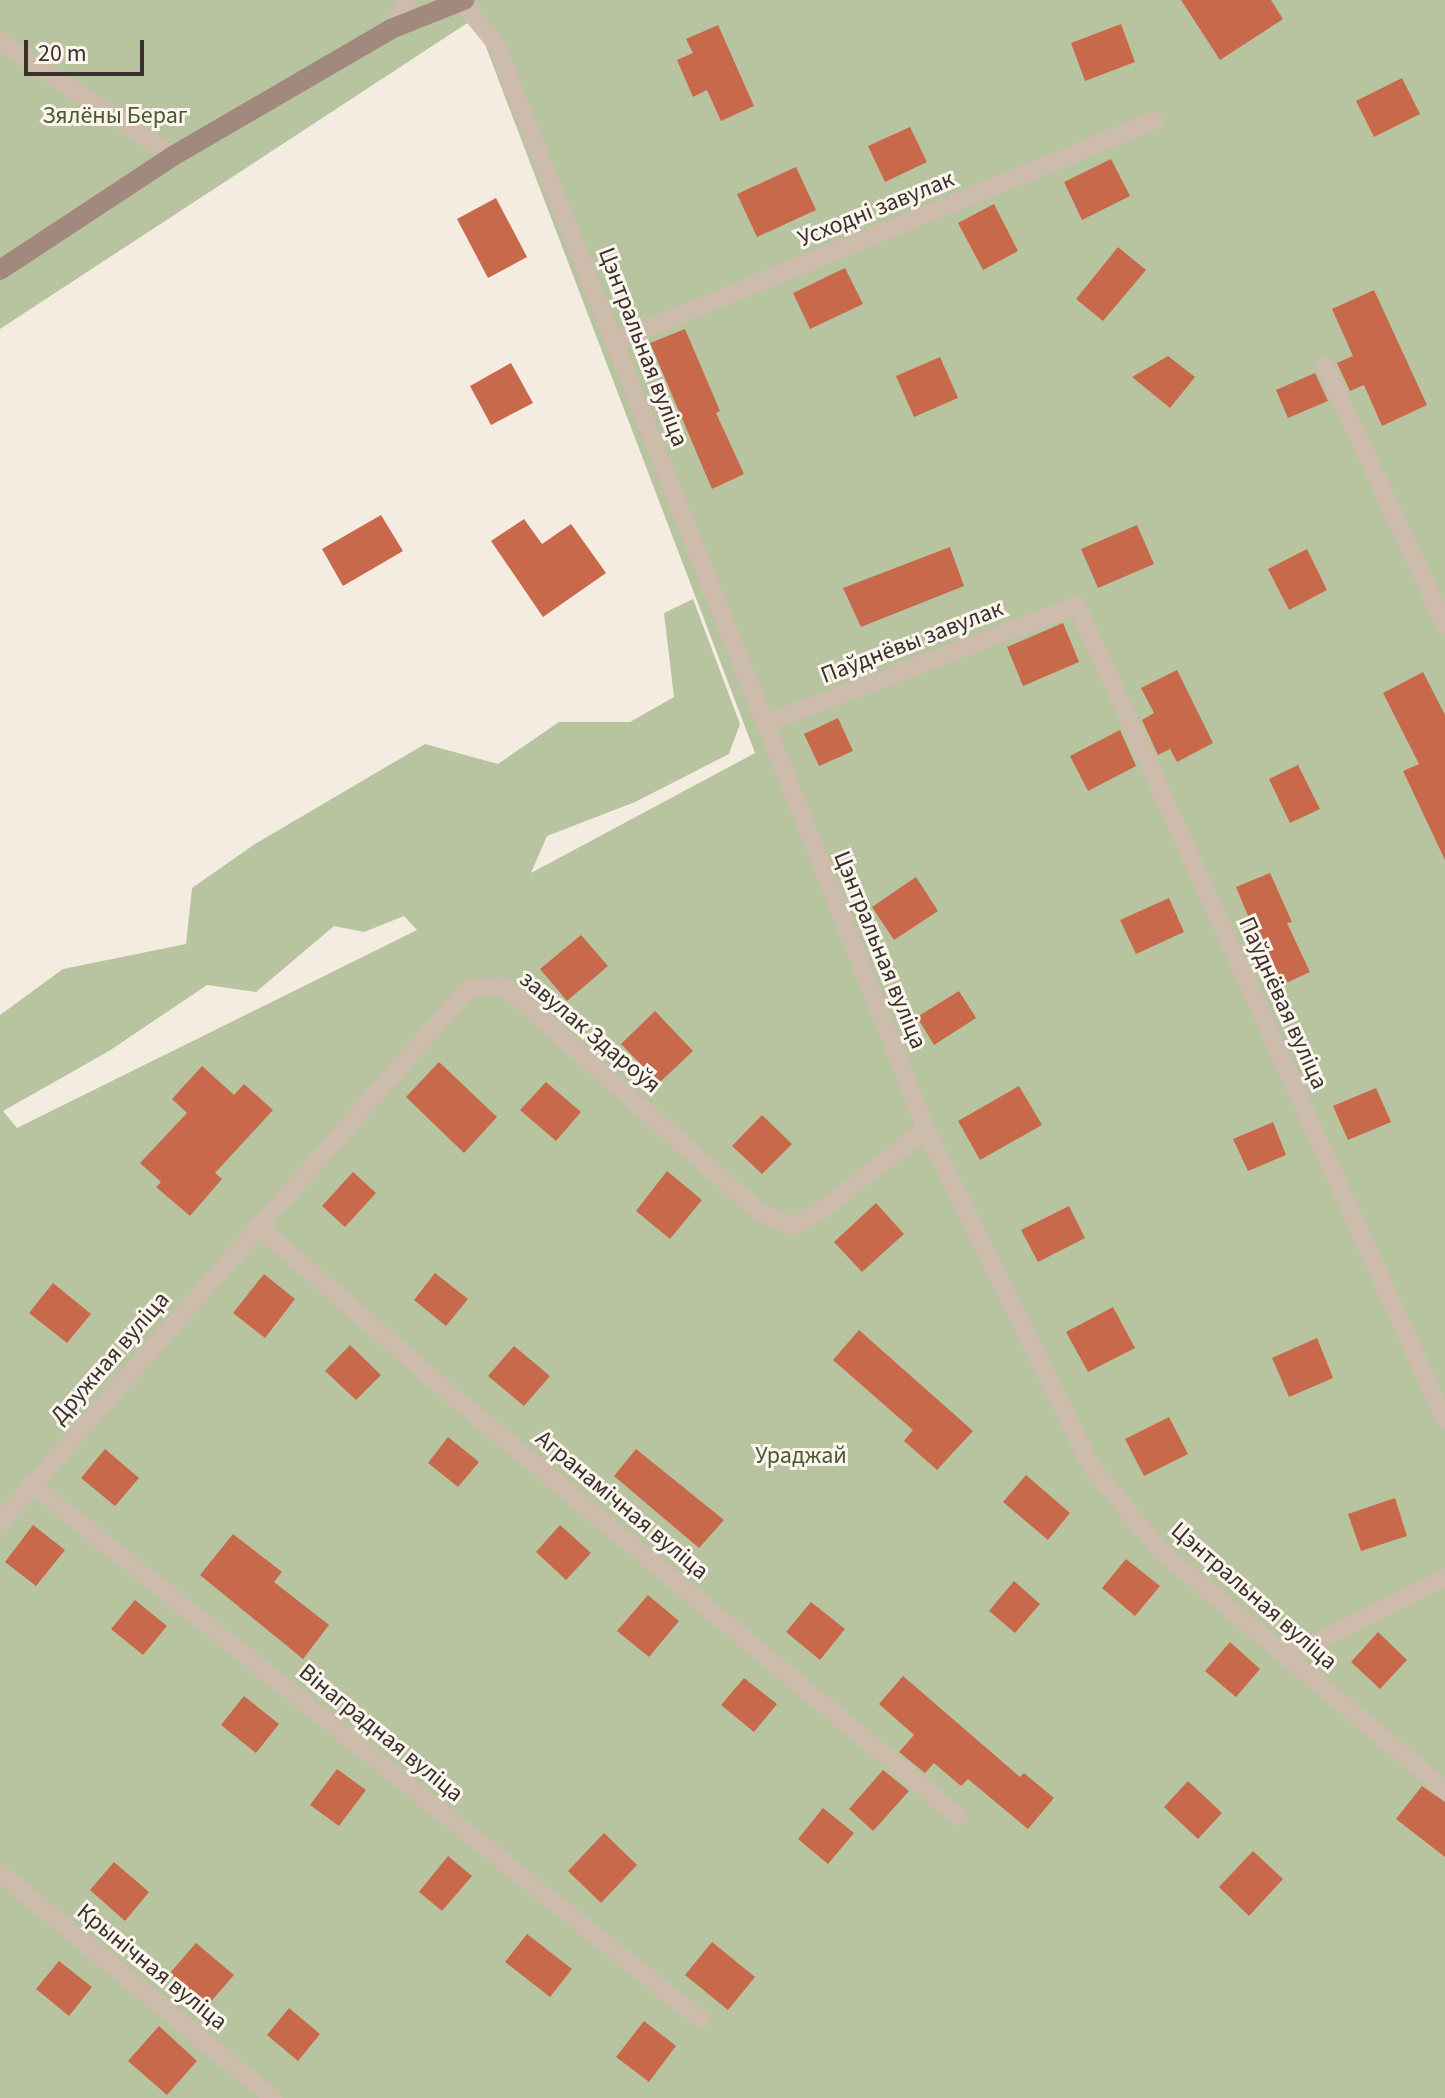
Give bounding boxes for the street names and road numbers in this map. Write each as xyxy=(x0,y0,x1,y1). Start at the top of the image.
street label: Усходні завулак xyxy=(794,165,958,253)
street label: Цэнтральная вуліца xyxy=(592,243,694,451)
street label: Паўднёвы завулак xyxy=(817,594,1007,690)
street label: Цэнтральная вуліца xyxy=(827,847,933,1053)
street label: Паўднёвая вуліца xyxy=(1232,912,1334,1094)
street label: завулак Здароўя xyxy=(514,965,666,1099)
street label: Дружная вуліца xyxy=(44,1286,176,1430)
street label: Агранамічная вуліца xyxy=(530,1424,714,1586)
street label: Цэнтральная вуліца xyxy=(1165,1516,1343,1676)
street label: Вінаградная вуліца xyxy=(293,1658,469,1808)
street label: Крынічная вуліца xyxy=(71,1898,233,2036)

